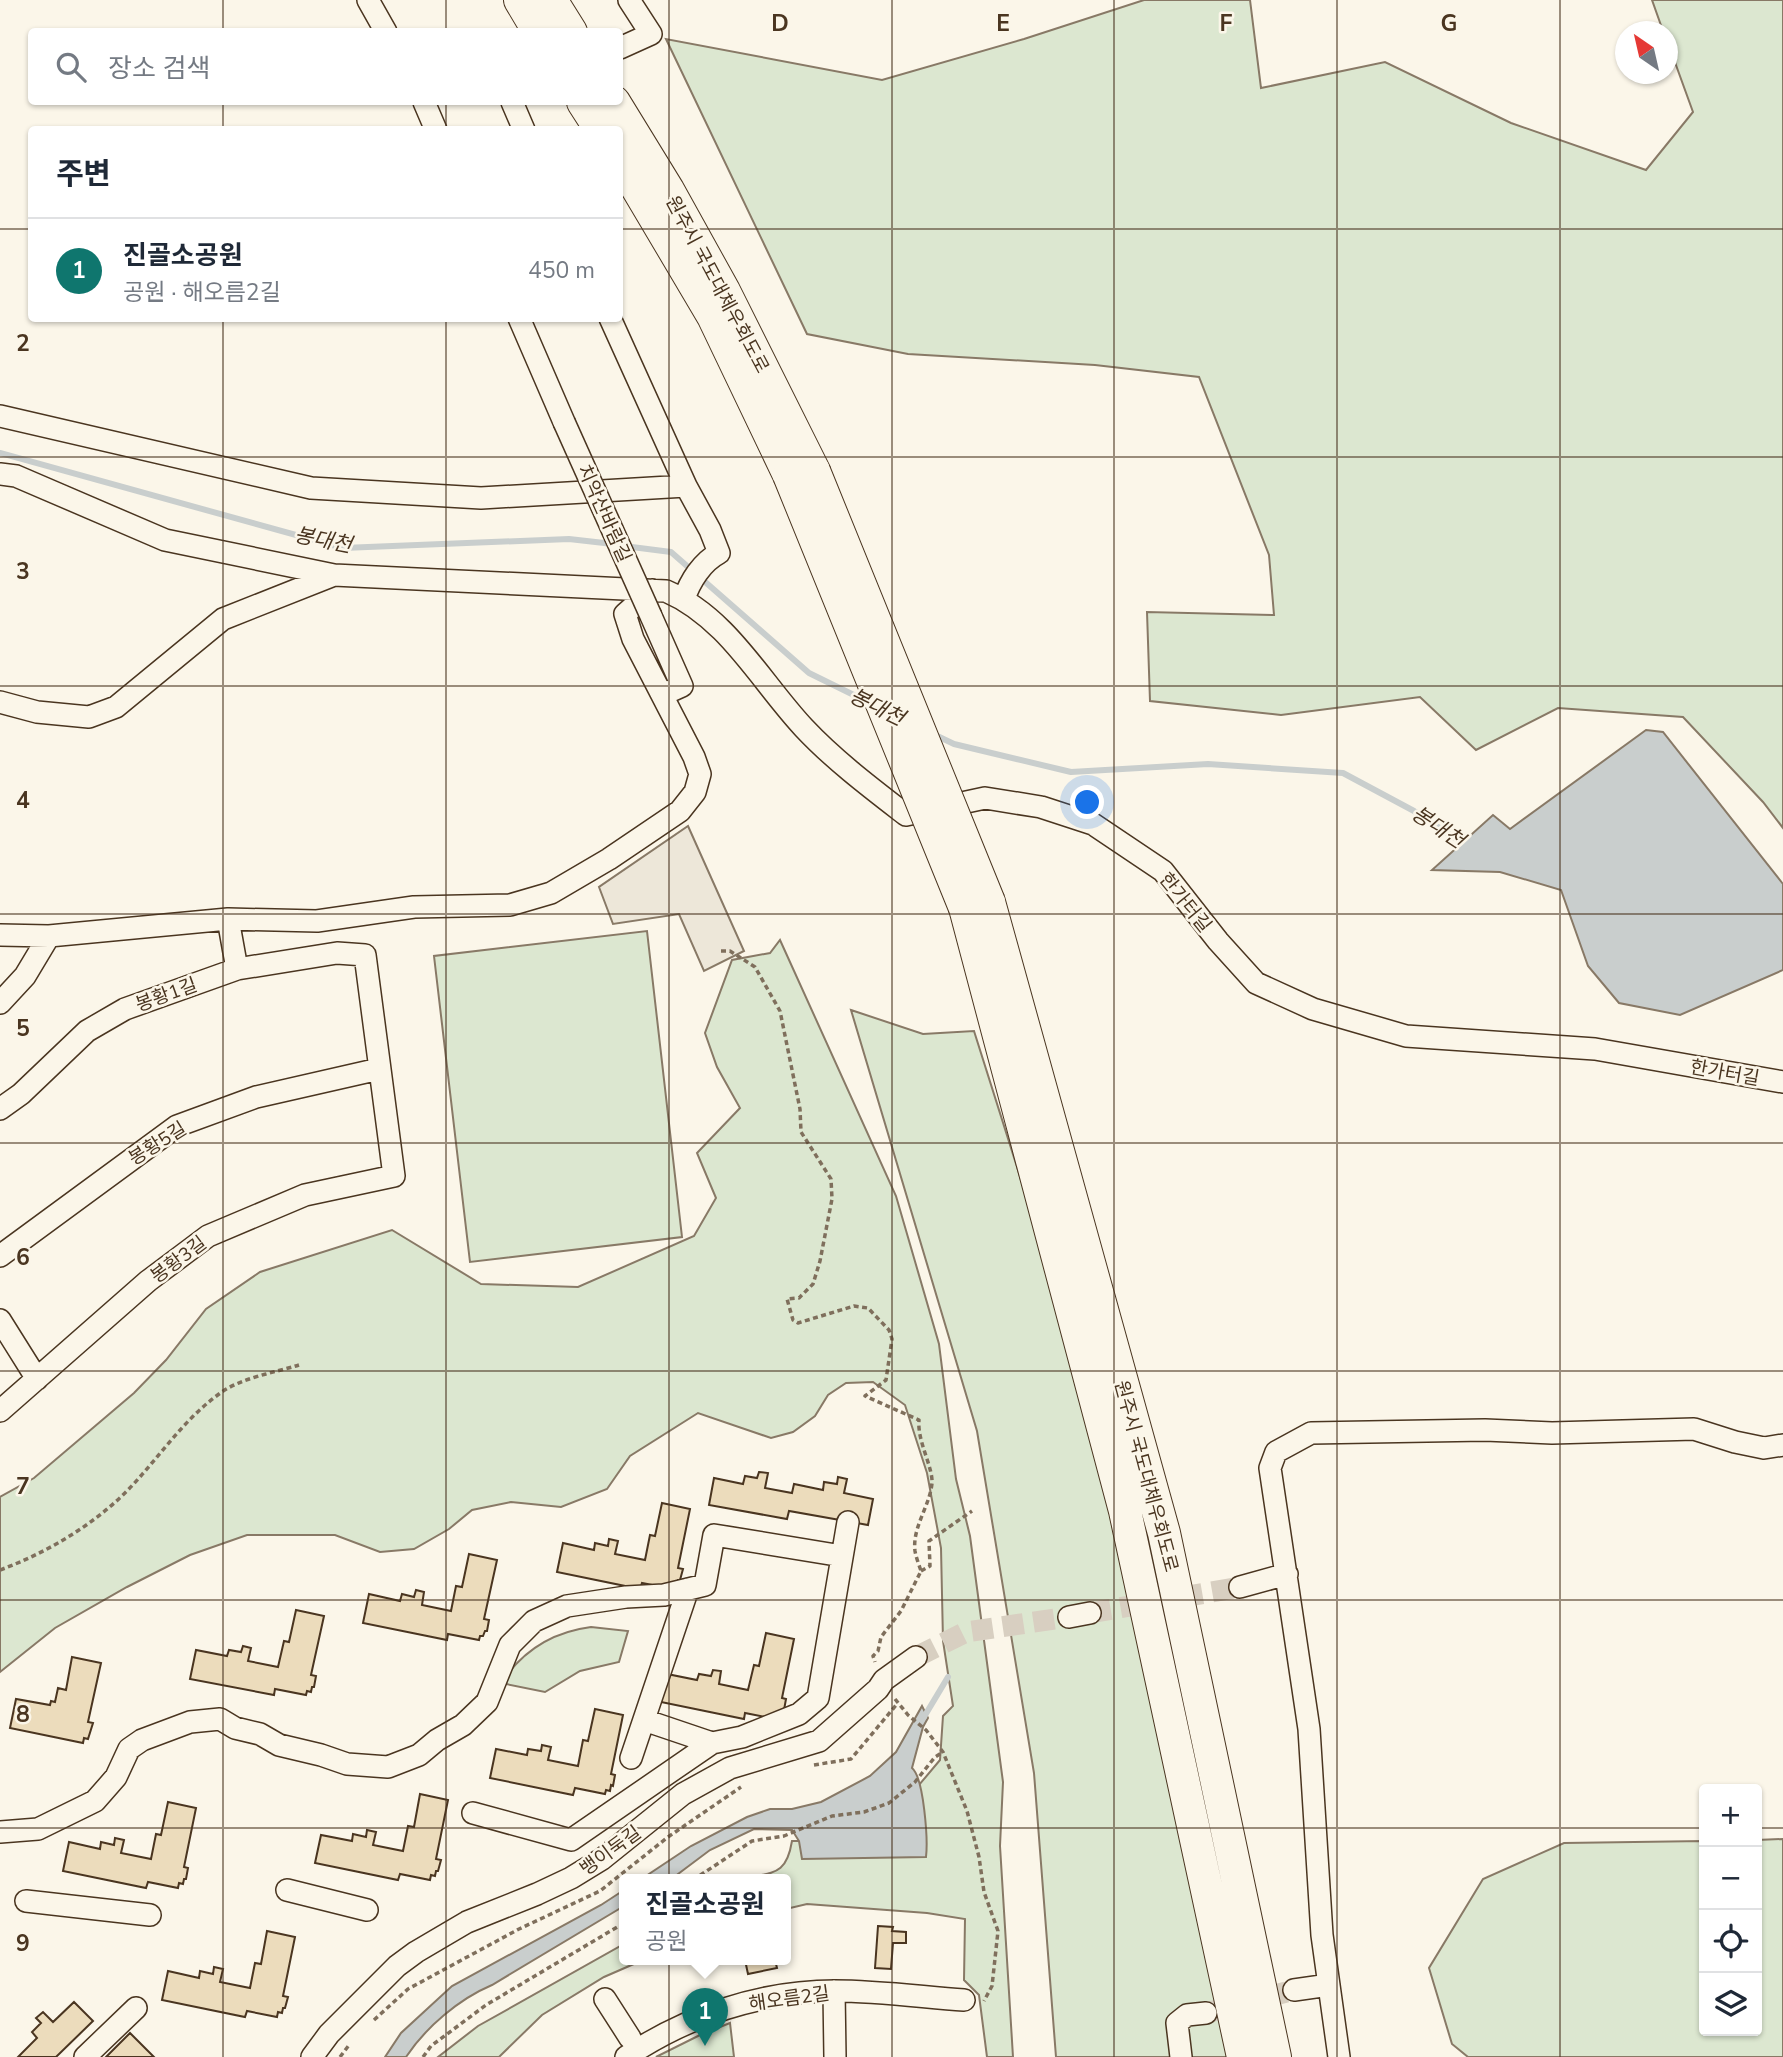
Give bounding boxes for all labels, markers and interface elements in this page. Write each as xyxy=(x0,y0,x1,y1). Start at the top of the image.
text: D xyxy=(771,8,789,39)
text: E xyxy=(996,8,1010,39)
text: F xyxy=(1220,8,1233,39)
text: G xyxy=(1441,8,1457,39)
north arrow xyxy=(1615,21,1678,84)
search box xyxy=(28,28,623,105)
icon: search xyxy=(52,48,90,86)
text: 장소 검색 xyxy=(108,51,210,86)
text: 주변 xyxy=(56,154,111,195)
street label: 원주시 국도대체우회도로 xyxy=(659,191,775,378)
text: 진골소공원 xyxy=(123,238,243,273)
text: 1 xyxy=(72,255,86,286)
text: 450 m xyxy=(528,255,595,286)
text: 공원 · 해오름2길 xyxy=(123,277,281,308)
text: 2 xyxy=(16,328,30,359)
street label: 치악산바람길 xyxy=(571,460,637,567)
water label: 봉대천 xyxy=(292,521,357,560)
text: 3 xyxy=(16,556,30,587)
water label: 봉대천 xyxy=(845,682,912,733)
text: 4 xyxy=(16,785,30,816)
your location xyxy=(1070,785,1104,819)
water label: 봉대천 xyxy=(1406,799,1472,856)
street label: 한가터길 xyxy=(1153,867,1217,938)
street label: 봉황1길 xyxy=(132,972,201,1018)
text: 5 xyxy=(16,1013,30,1044)
street label: 한가터길 xyxy=(1688,1054,1762,1092)
street label: 봉황5길 xyxy=(124,1116,191,1172)
street label: 봉황3길 xyxy=(145,1230,212,1289)
text: 6 xyxy=(16,1242,30,1273)
street label: 원주시 국도대체우회도로 xyxy=(1108,1378,1184,1575)
text: 7 xyxy=(16,1471,30,1502)
text: 8 xyxy=(16,1699,30,1730)
map controls xyxy=(1699,1784,1762,2036)
button: + xyxy=(1699,1784,1762,1847)
street label: 뱅이둑길 xyxy=(575,1820,647,1882)
button: − xyxy=(1699,1847,1762,1910)
popup xyxy=(619,1874,791,1965)
text: 진골소공원 xyxy=(645,1887,765,1922)
button: locate xyxy=(1699,1910,1762,1973)
text: 공원 xyxy=(645,1926,688,1957)
text: 9 xyxy=(16,1928,30,1959)
button: layers xyxy=(1699,1973,1762,2036)
street label: 해오름2길 xyxy=(747,1980,831,2018)
pin: 1 xyxy=(682,1988,728,2046)

